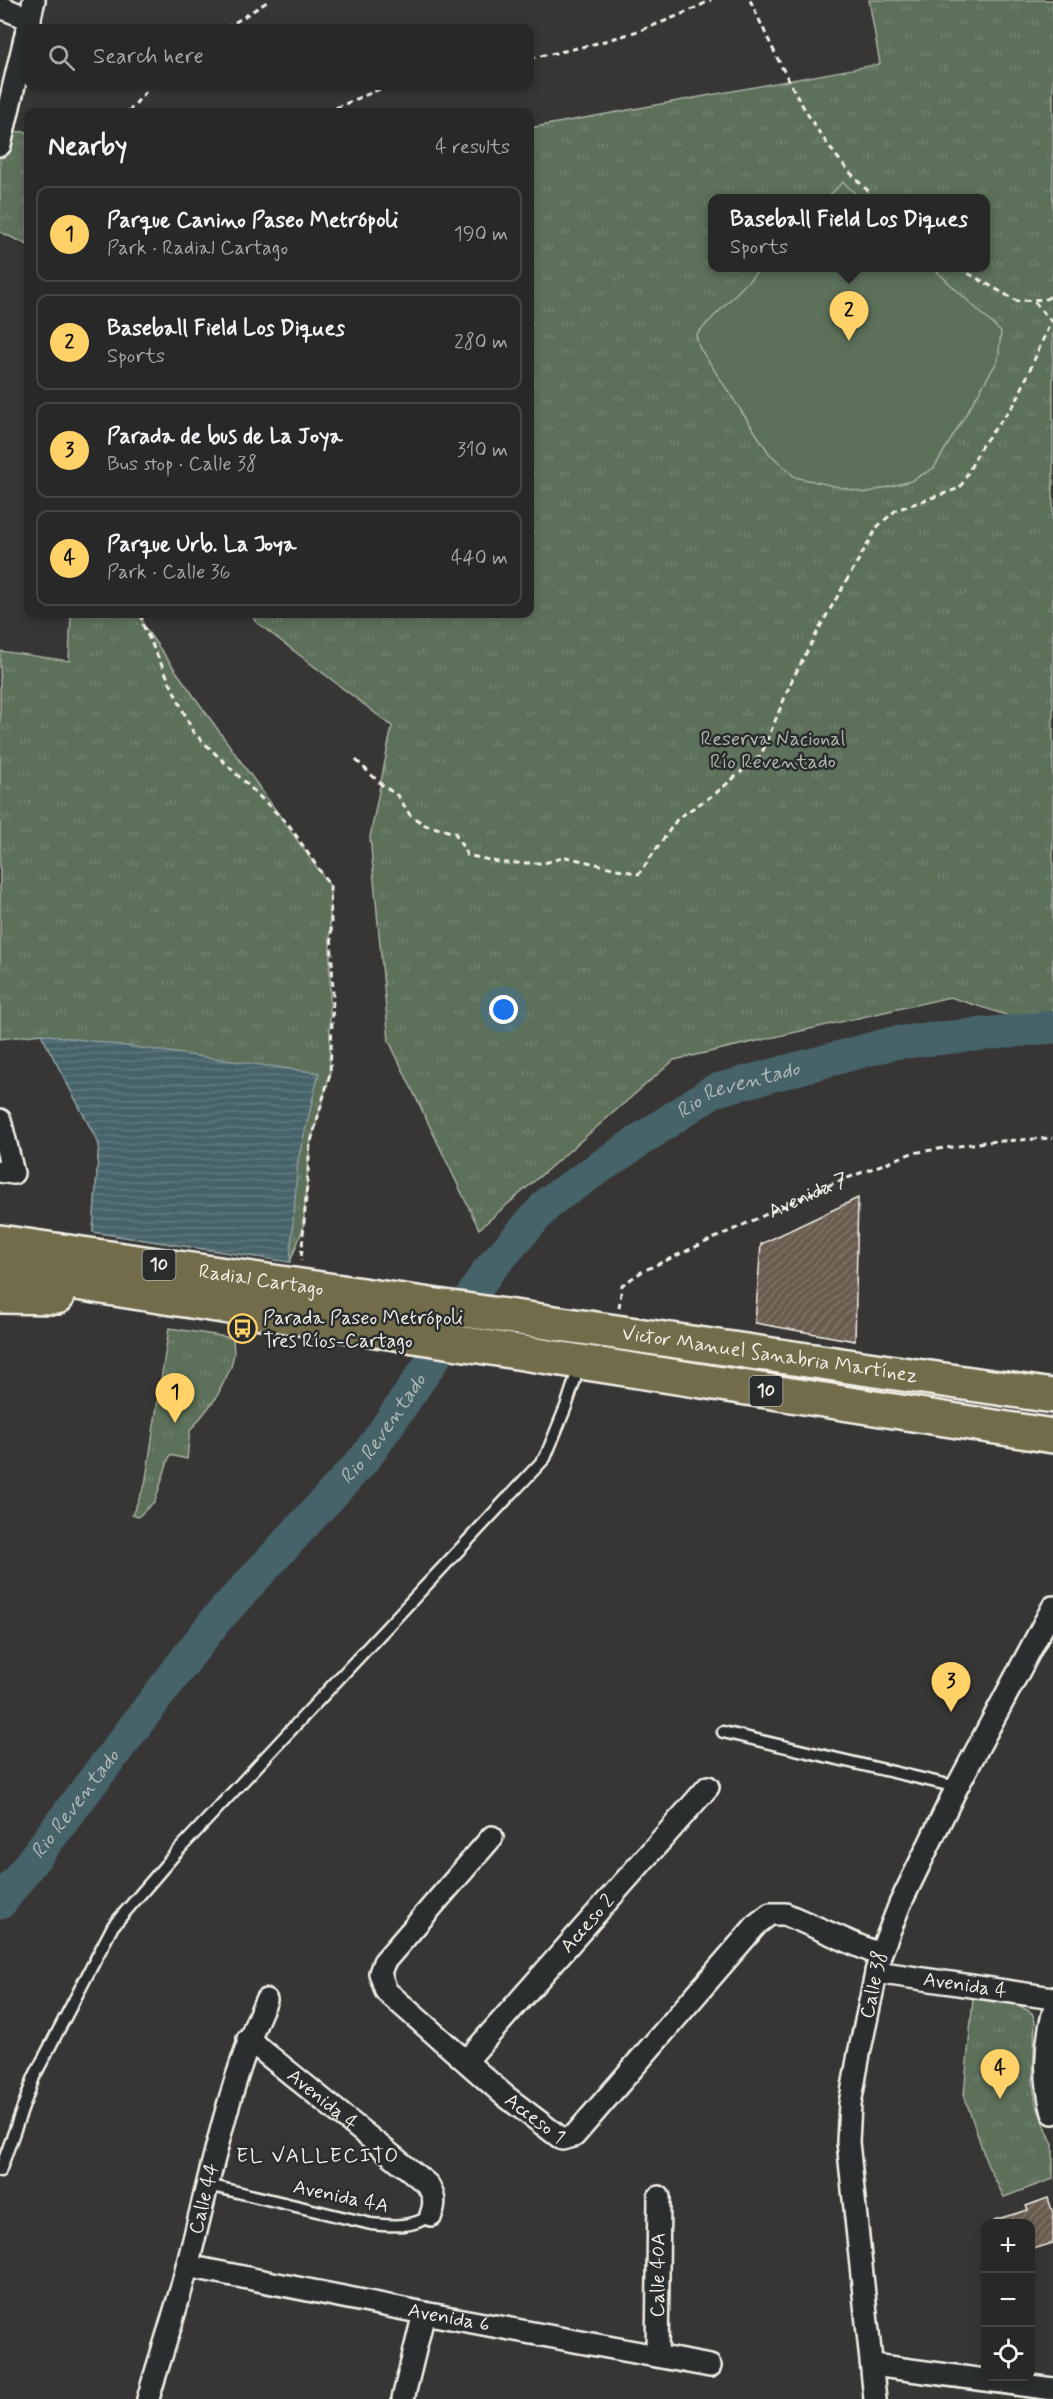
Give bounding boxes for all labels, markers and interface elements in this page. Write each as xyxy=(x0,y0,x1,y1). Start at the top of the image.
search box xyxy=(24,24,534,90)
icon: search xyxy=(45,41,78,74)
text: Search here xyxy=(93,43,204,71)
text: Nearby xyxy=(48,130,127,164)
text: 4 results xyxy=(435,134,510,161)
popup xyxy=(708,194,990,272)
text: Baseball Field Los Diques xyxy=(730,206,968,234)
text: Parque Canino Paseo Metrópoli xyxy=(107,207,398,235)
text: 1 xyxy=(65,221,74,248)
text: 190 m xyxy=(454,221,508,248)
text: Sports xyxy=(730,234,788,261)
text: Park · Radial Cartago xyxy=(107,235,288,262)
pin: 2 xyxy=(830,292,868,341)
text: Baseball Field Los Diques xyxy=(107,315,345,343)
text: 2 xyxy=(65,329,74,356)
text: 280 m xyxy=(454,329,508,356)
text: Sports xyxy=(107,343,165,370)
text: Parada de bus de La Joya xyxy=(107,423,343,451)
text: 3 xyxy=(65,437,74,464)
text: 310 m xyxy=(457,437,508,464)
text: Bus stop · Calle 38 xyxy=(107,451,257,478)
text: Parque Urb. La Joya xyxy=(107,531,296,559)
text: 4 xyxy=(64,545,75,572)
text: 440 m xyxy=(451,545,508,572)
text: Park · Calle 36 xyxy=(107,559,231,586)
park label: Reserva Nacional Río Reventado xyxy=(700,726,846,776)
your location xyxy=(489,995,518,1024)
water label: Rio Reventado xyxy=(671,1054,804,1126)
street label: Avenida 7 xyxy=(764,1166,852,1225)
road number: 10 xyxy=(142,1250,176,1280)
street label: Radial Cartago xyxy=(197,1258,326,1303)
place label: Parada Paseo Metrópoli Tres Ríos-Cartago xyxy=(263,1305,463,1355)
bus stop icon: Parada Paseo Metrópoli Tres Ríos-Cartago xyxy=(226,1313,258,1345)
street label: Victor Manuel Sanabria Martínez xyxy=(620,1320,920,1390)
water label: Rio Reventado xyxy=(333,1368,433,1491)
pin: 1 xyxy=(156,1374,195,1423)
road number: 10 xyxy=(750,1376,783,1406)
pin: 3 xyxy=(932,1662,970,1712)
water label: Rio Reventado xyxy=(24,1743,126,1865)
street label: Acceso 2 xyxy=(554,1888,621,1959)
street label: Calle 38 xyxy=(853,1949,894,2021)
street label: Avenida 4 xyxy=(921,1966,1009,2005)
pin: 4 xyxy=(980,2050,1020,2099)
street label: Avenida 4 xyxy=(281,2062,364,2137)
street label: Acceso 1 xyxy=(499,2087,571,2150)
district label: EL VALLECITO xyxy=(236,2142,400,2170)
street label: Calle 44 xyxy=(182,2160,226,2237)
street label: Avenida 4A xyxy=(291,2174,391,2220)
map controls xyxy=(981,2219,1035,2381)
button: + xyxy=(981,2219,1035,2273)
street label: Calle 40A xyxy=(644,2233,672,2317)
button: − xyxy=(981,2273,1035,2327)
street label: Avenida 6 xyxy=(406,2297,492,2338)
button: locate xyxy=(981,2327,1035,2381)

